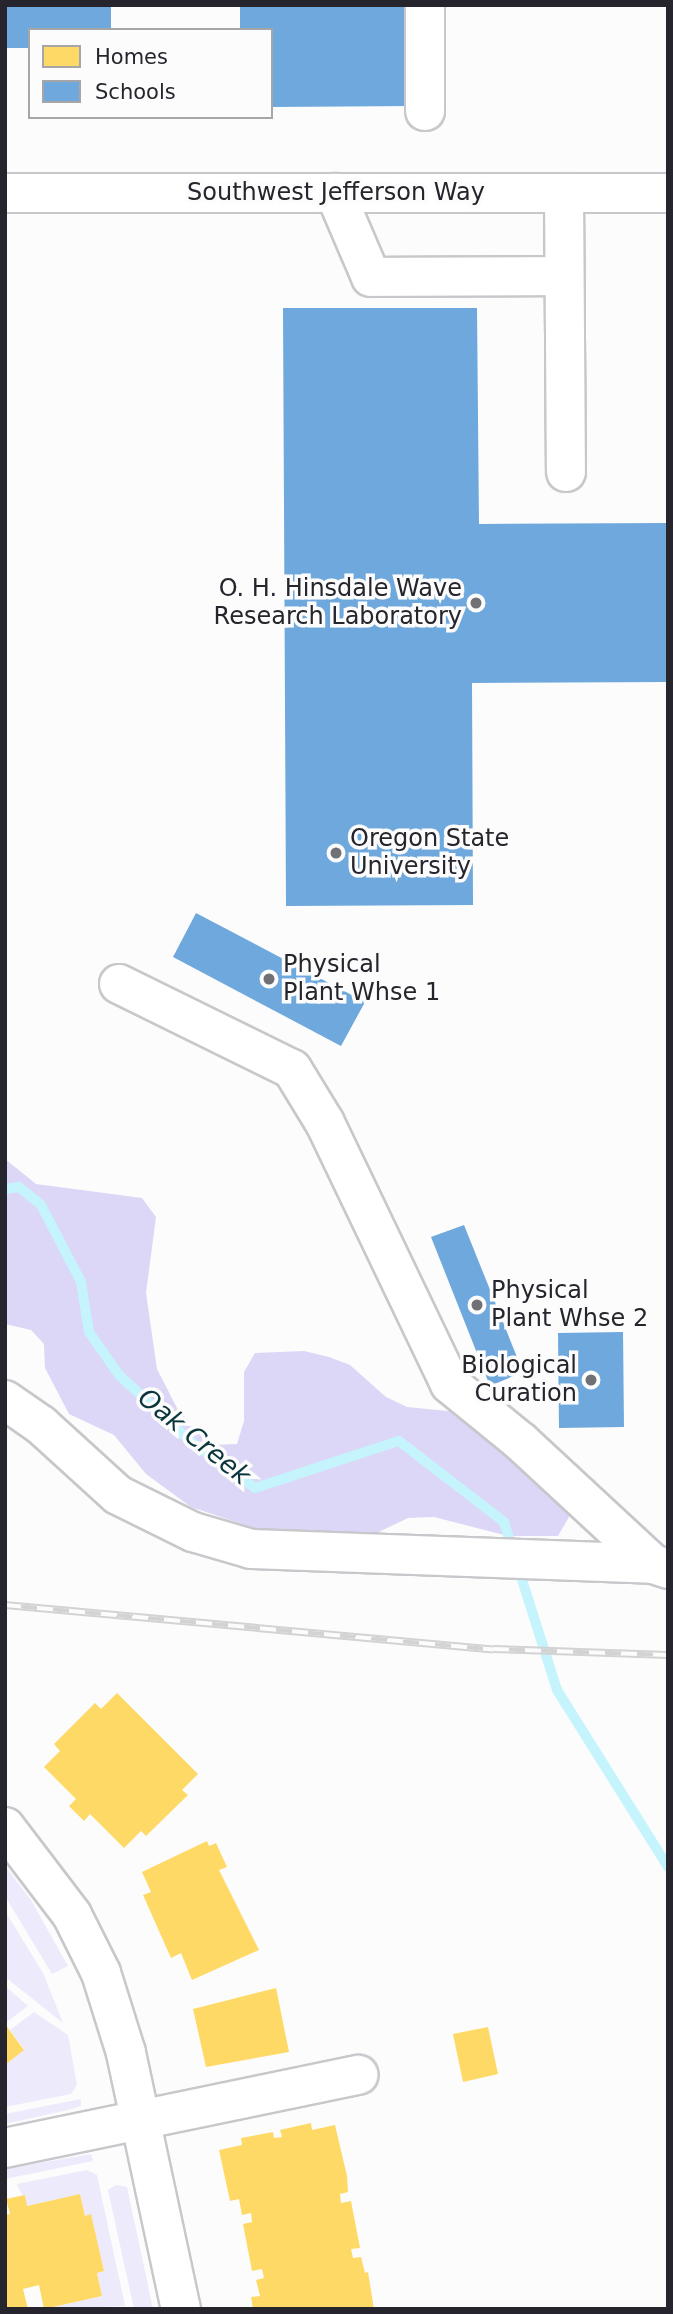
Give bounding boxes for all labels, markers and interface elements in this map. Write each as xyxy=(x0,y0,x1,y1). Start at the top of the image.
legend xyxy=(28,28,273,119)
text: Homes xyxy=(95,45,168,69)
text: Schools xyxy=(95,80,176,104)
street label: Southwest Jefferson Way xyxy=(187,179,485,207)
place label: O. H. Hinsdale Wave Research Laboratory xyxy=(214,575,462,631)
marker: O. H. Hinsdale Wave Research Laboratory xyxy=(468,595,484,611)
place label: Oregon State University xyxy=(350,825,509,881)
marker: Oregon State University xyxy=(328,845,344,861)
place label: Physical Plant Whse 1 xyxy=(283,951,440,1007)
marker: Physical Plant Whse 1 xyxy=(261,971,277,987)
place label: Physical Plant Whse 2 xyxy=(491,1277,648,1333)
marker: Physical Plant Whse 2 xyxy=(469,1297,485,1313)
place label: Biological Curation xyxy=(461,1352,577,1408)
marker: Biological Curation xyxy=(583,1372,599,1388)
water label: Oak Creek xyxy=(131,1382,257,1492)

